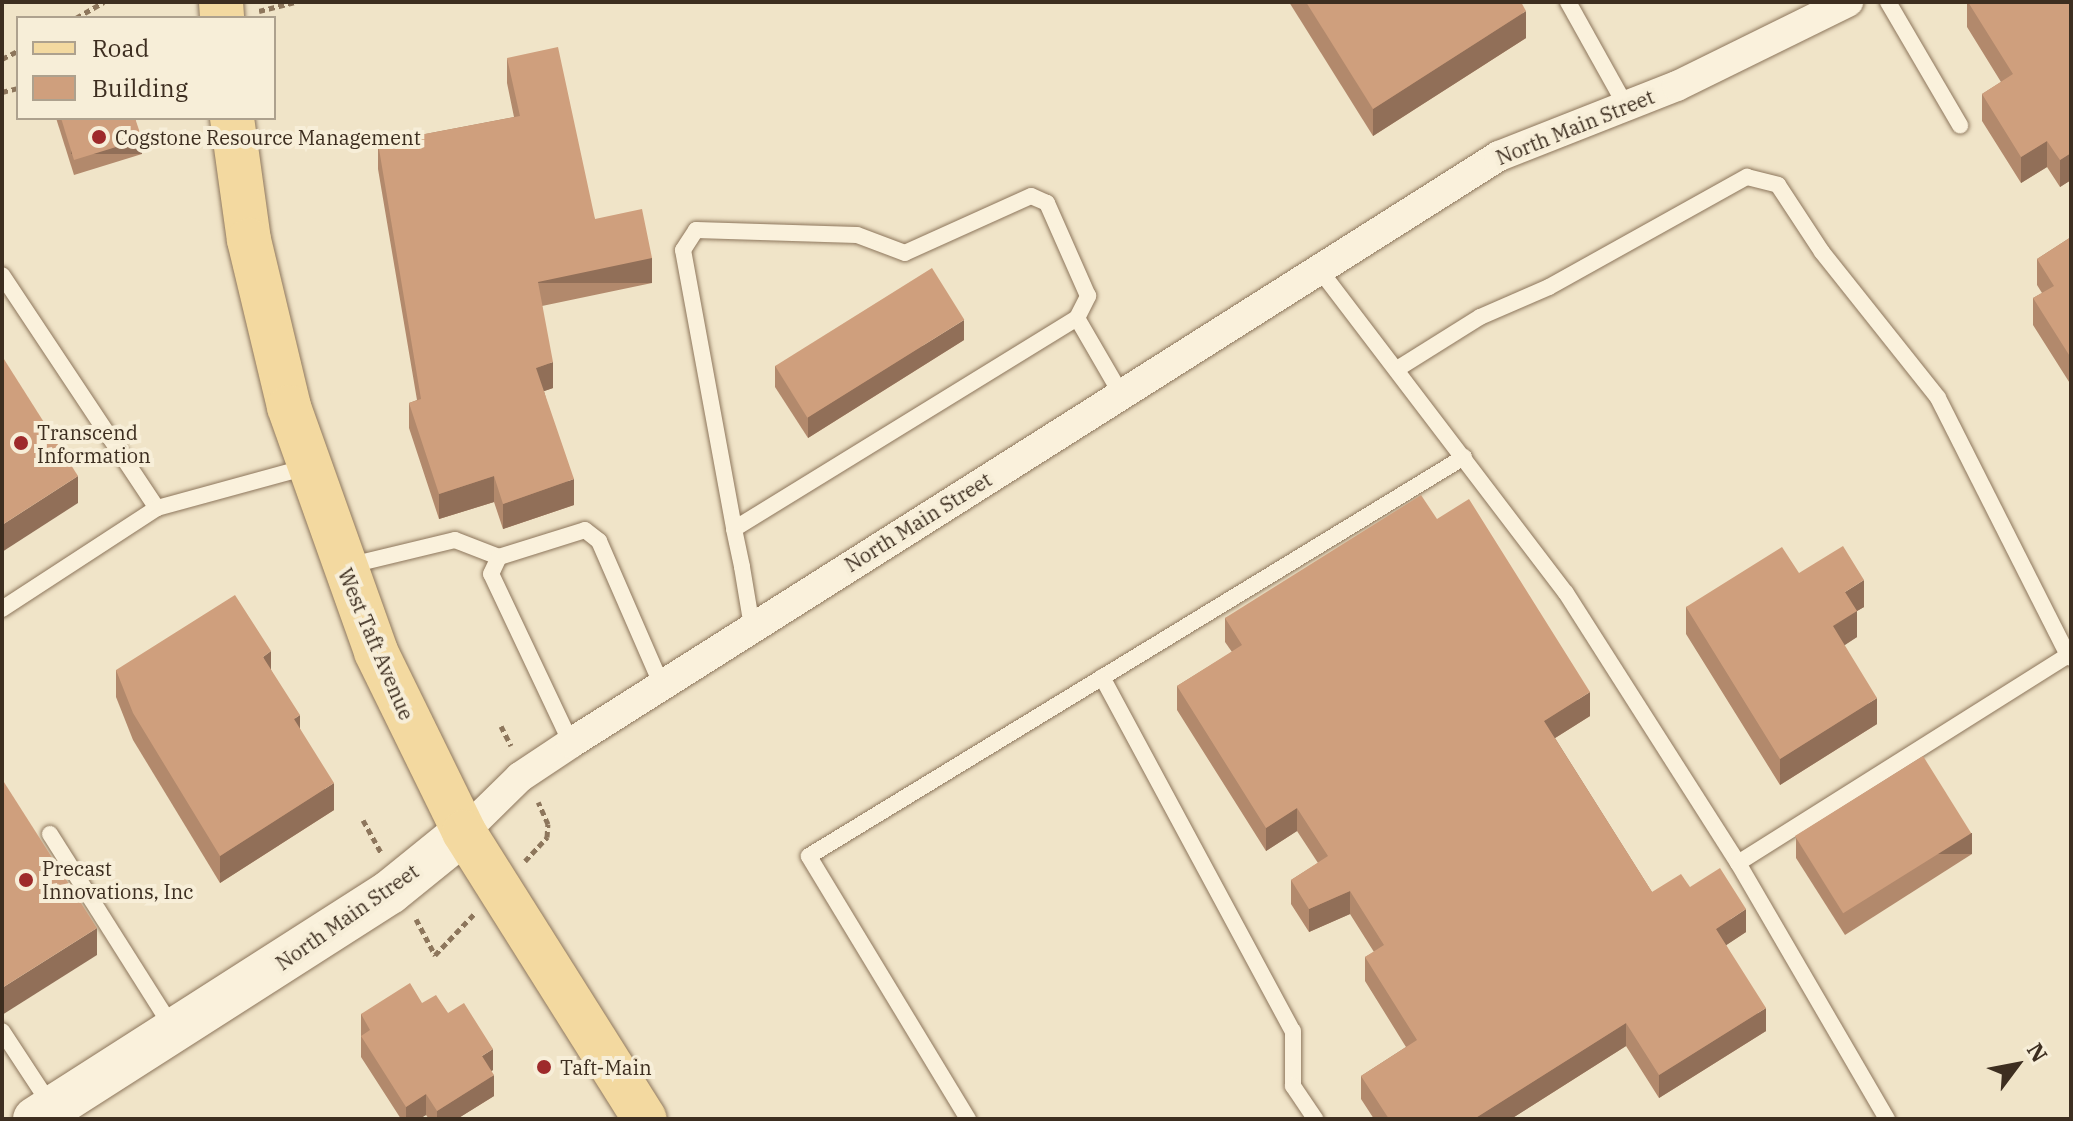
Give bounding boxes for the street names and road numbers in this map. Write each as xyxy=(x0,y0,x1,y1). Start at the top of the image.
street label: North Main Street xyxy=(1493,84,1657,170)
street label: North Main Street xyxy=(840,467,996,577)
street label: West Taft Avenue xyxy=(333,565,419,723)
street label: North Main Street xyxy=(271,859,423,975)

